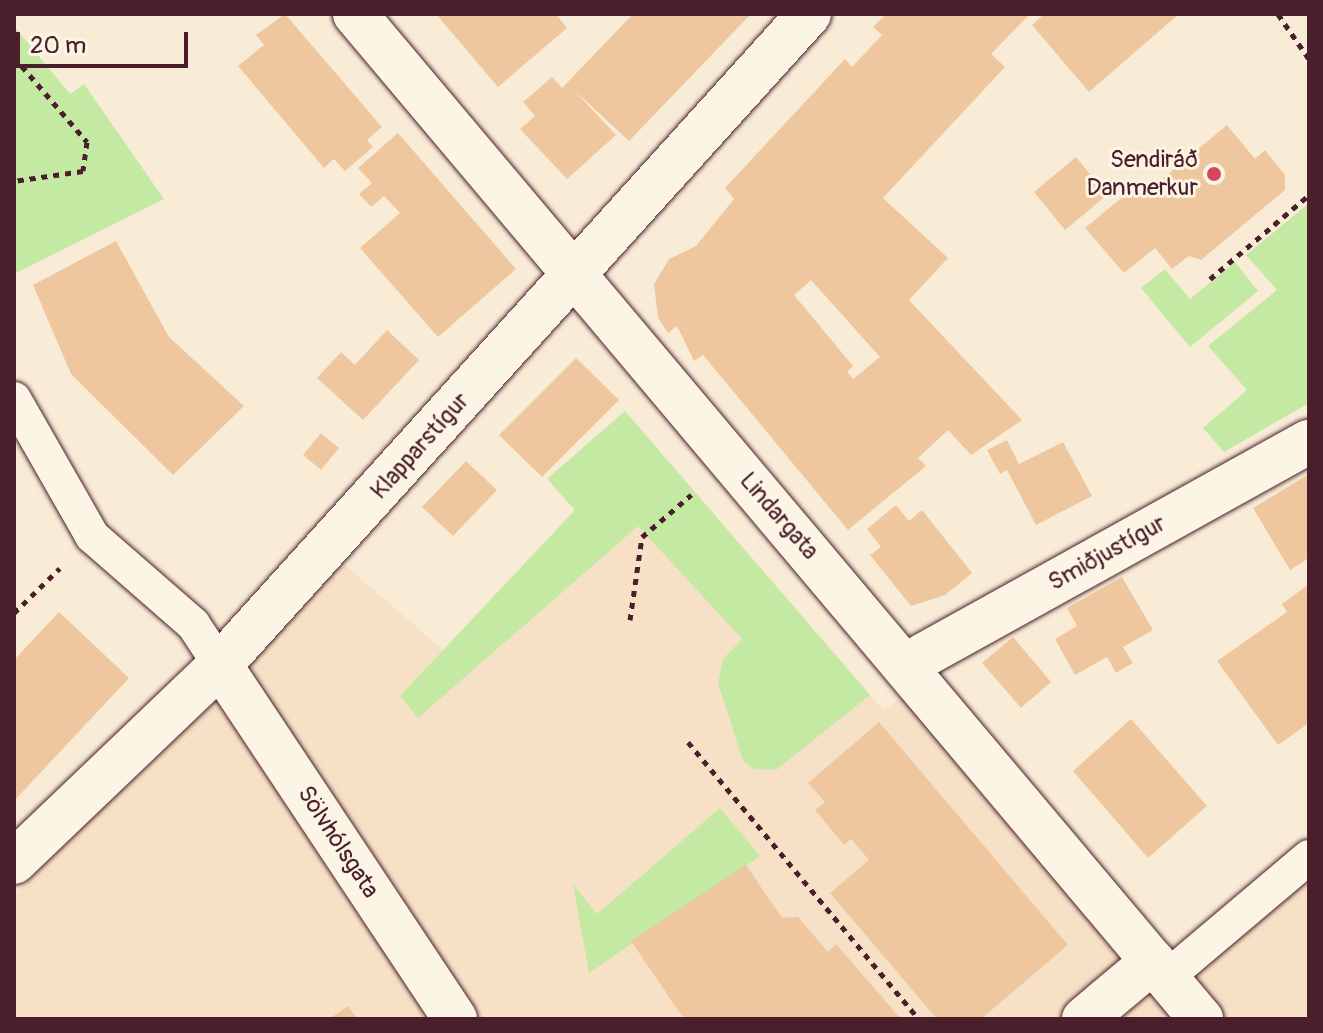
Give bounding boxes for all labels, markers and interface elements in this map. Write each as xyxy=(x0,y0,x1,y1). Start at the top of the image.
scale bar xyxy=(20,16,192,66)
text: 20 m xyxy=(30,31,86,60)
place label: Sendiráð Danmerkur xyxy=(1087,146,1198,202)
marker: Sendiráð Danmerkur xyxy=(1205,165,1223,183)
street label: Klapparstígur xyxy=(365,387,475,505)
street label: Lindargata xyxy=(733,467,825,565)
street label: Smiðjustígur xyxy=(1043,509,1171,597)
street label: Sölvhólsgata xyxy=(291,781,385,903)

